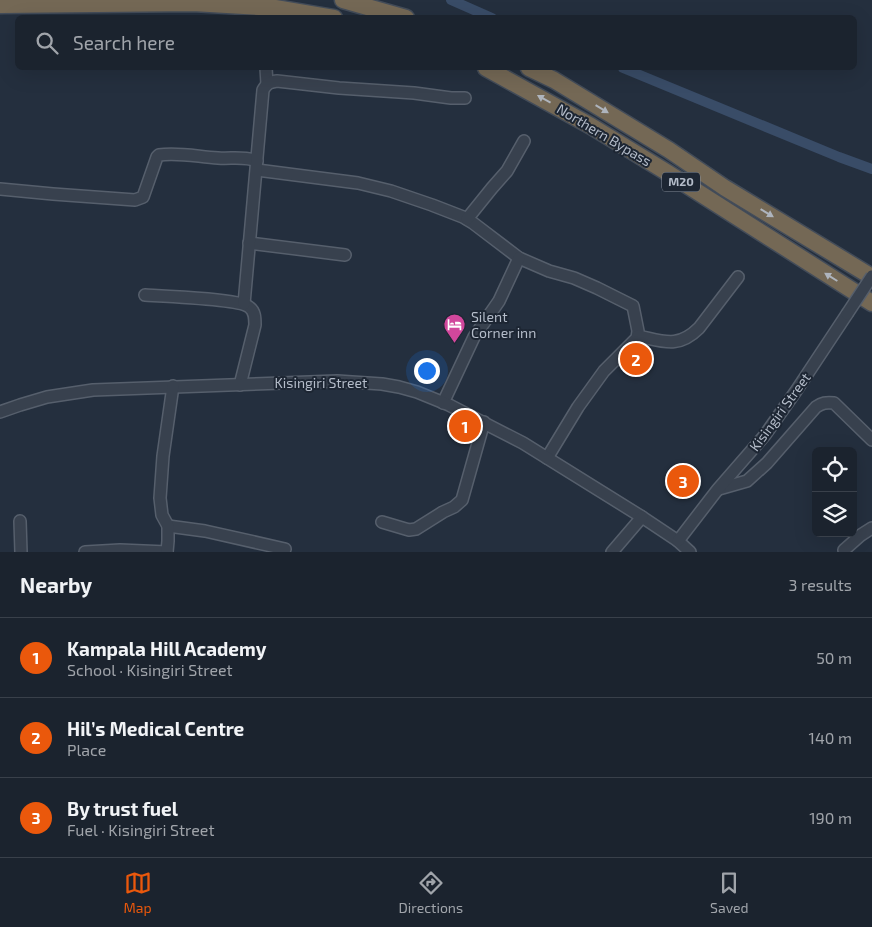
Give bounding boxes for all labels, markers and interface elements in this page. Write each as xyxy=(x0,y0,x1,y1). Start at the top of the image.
search box xyxy=(15,15,857,70)
icon: search xyxy=(33,29,61,57)
text: Search here xyxy=(73,31,175,54)
one-way arrow xyxy=(537,95,550,104)
street label: Northern Bypass xyxy=(554,100,655,170)
one-way arrow xyxy=(595,104,608,114)
road number: M20 xyxy=(662,172,700,192)
one-way arrow xyxy=(760,209,773,218)
one-way arrow xyxy=(824,272,837,281)
place label: Silent Corner inn xyxy=(471,308,536,341)
hotel icon: Silent Corner inn xyxy=(443,313,467,344)
pin: 2 xyxy=(620,340,652,378)
your location xyxy=(414,358,440,384)
street label: Kisingiri Street xyxy=(745,369,814,454)
street label: Kisingiri Street xyxy=(275,374,367,391)
pin: 1 xyxy=(449,407,481,445)
map controls xyxy=(812,447,857,537)
button: locate xyxy=(812,447,857,492)
pin: 3 xyxy=(667,462,699,500)
button: layers xyxy=(812,492,857,537)
text: Nearby xyxy=(20,572,92,597)
text: 3 results xyxy=(789,575,852,594)
text: Kampala Hill Academy xyxy=(67,637,267,660)
text: 1 xyxy=(33,648,39,667)
text: 50 m xyxy=(816,648,852,667)
text: School · Kisingiri Street xyxy=(67,660,233,679)
text: Hil’s Medical Centre xyxy=(67,717,244,740)
text: 2 xyxy=(31,728,41,747)
text: 140 m xyxy=(809,728,852,747)
text: Place xyxy=(67,740,106,759)
text: By trust fuel xyxy=(67,797,178,820)
text: 3 xyxy=(31,808,41,827)
text: 190 m xyxy=(809,808,852,827)
text: Fuel · Kisingiri Street xyxy=(67,820,214,839)
tab: Map xyxy=(123,869,152,916)
tab: Directions xyxy=(399,869,463,916)
tab: Saved xyxy=(710,869,749,916)

